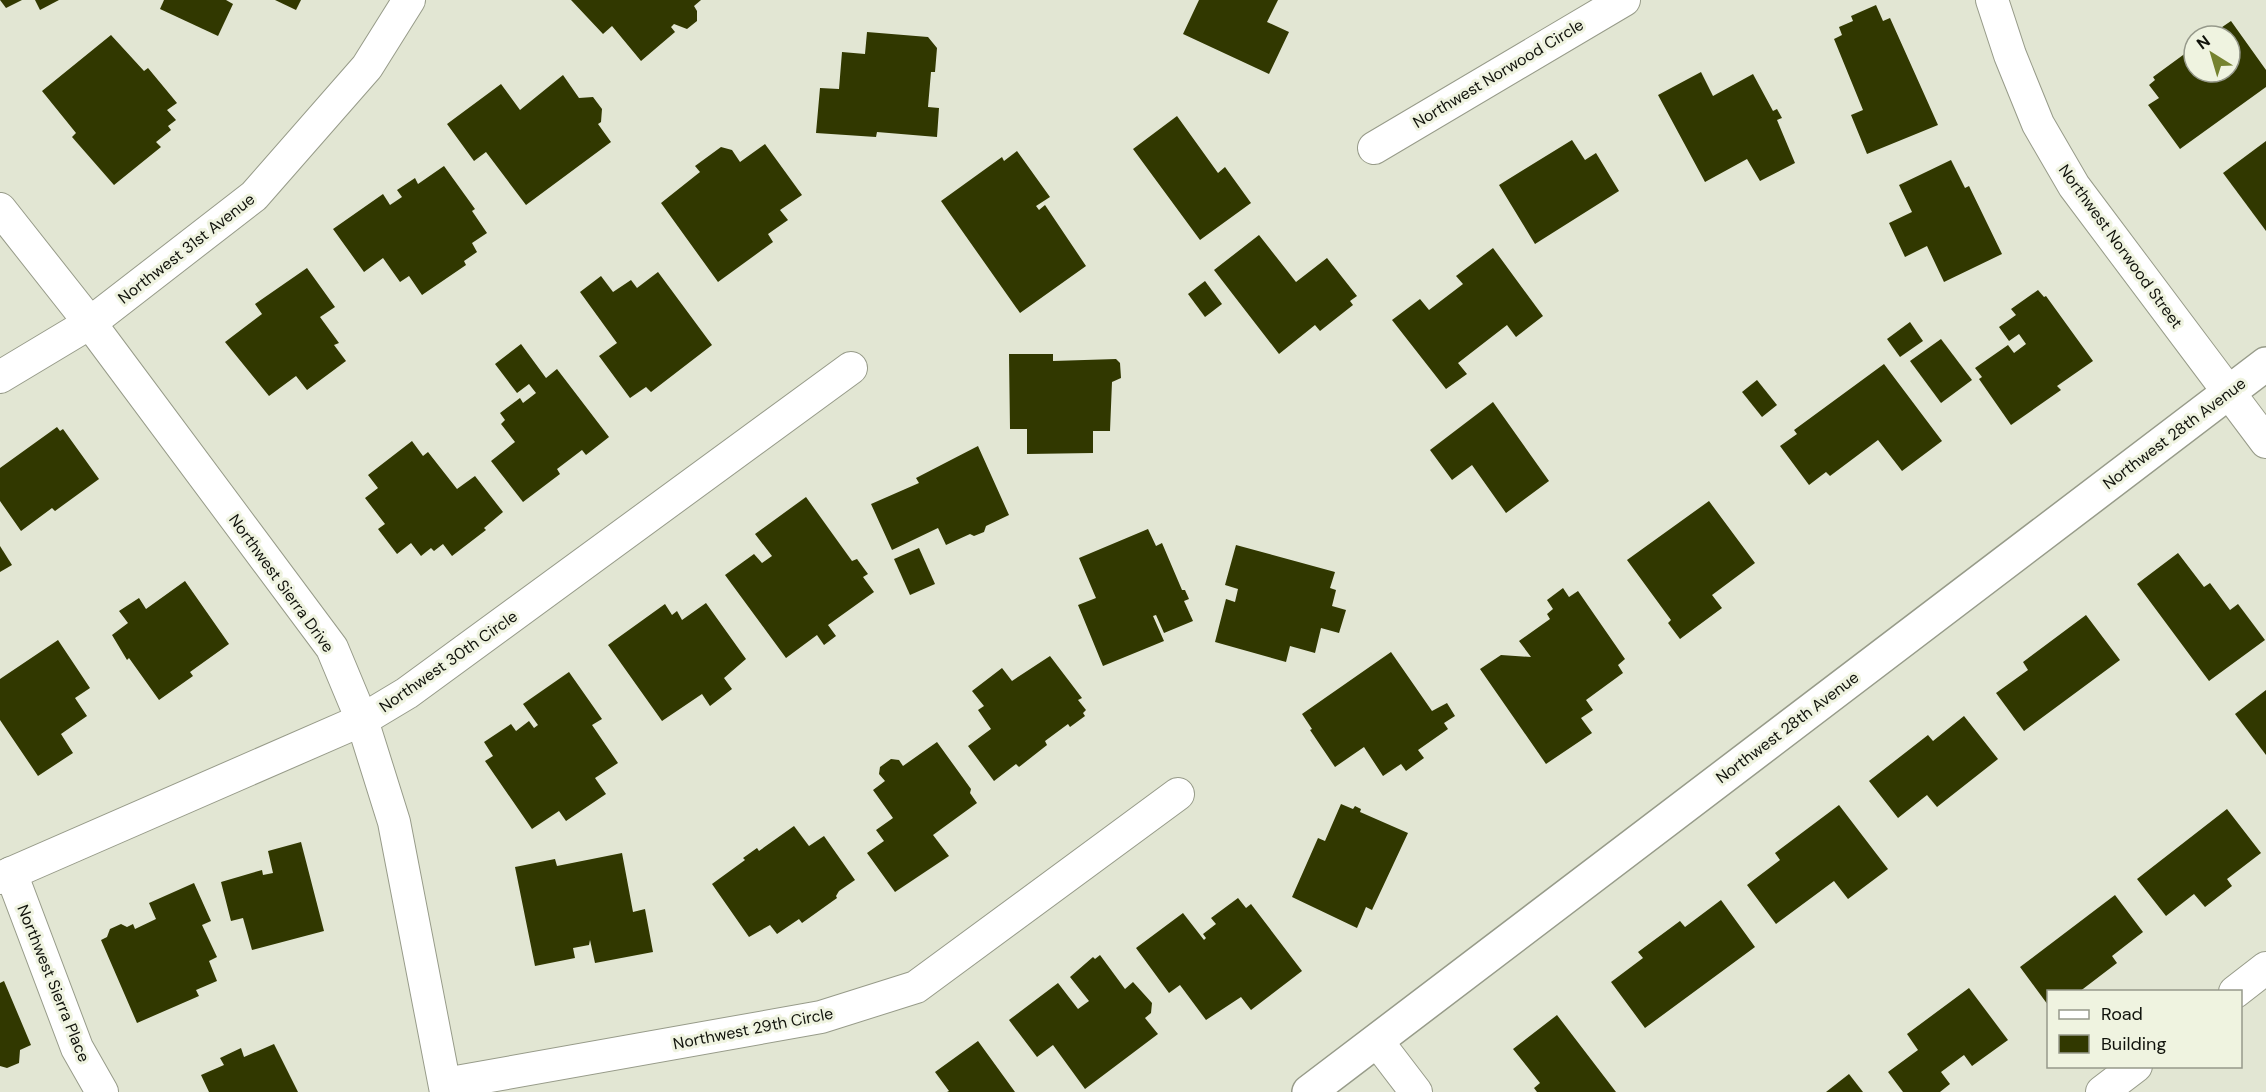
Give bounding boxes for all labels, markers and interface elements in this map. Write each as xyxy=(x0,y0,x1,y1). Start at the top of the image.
street label: Northwest Norwood Circle xyxy=(1409,14,1587,133)
north arrow xyxy=(2182,24,2242,84)
text: N xyxy=(2192,31,2214,54)
street label: Northwest Norwood Street xyxy=(2054,160,2187,333)
street label: Northwest 31st Avenue xyxy=(114,188,259,308)
street label: Northwest 28th Avenue xyxy=(2099,373,2250,494)
street label: Northwest Sierra Drive xyxy=(224,510,339,657)
street label: Northwest 30th Circle xyxy=(375,606,521,717)
street label: Northwest 28th Avenue xyxy=(1712,667,1863,788)
street label: Northwest Sierra Place xyxy=(12,901,95,1065)
legend xyxy=(2047,990,2242,1068)
text: Road xyxy=(2101,1002,2143,1026)
street label: Northwest 29th Circle xyxy=(671,1003,835,1054)
text: Building xyxy=(2101,1032,2166,1056)

